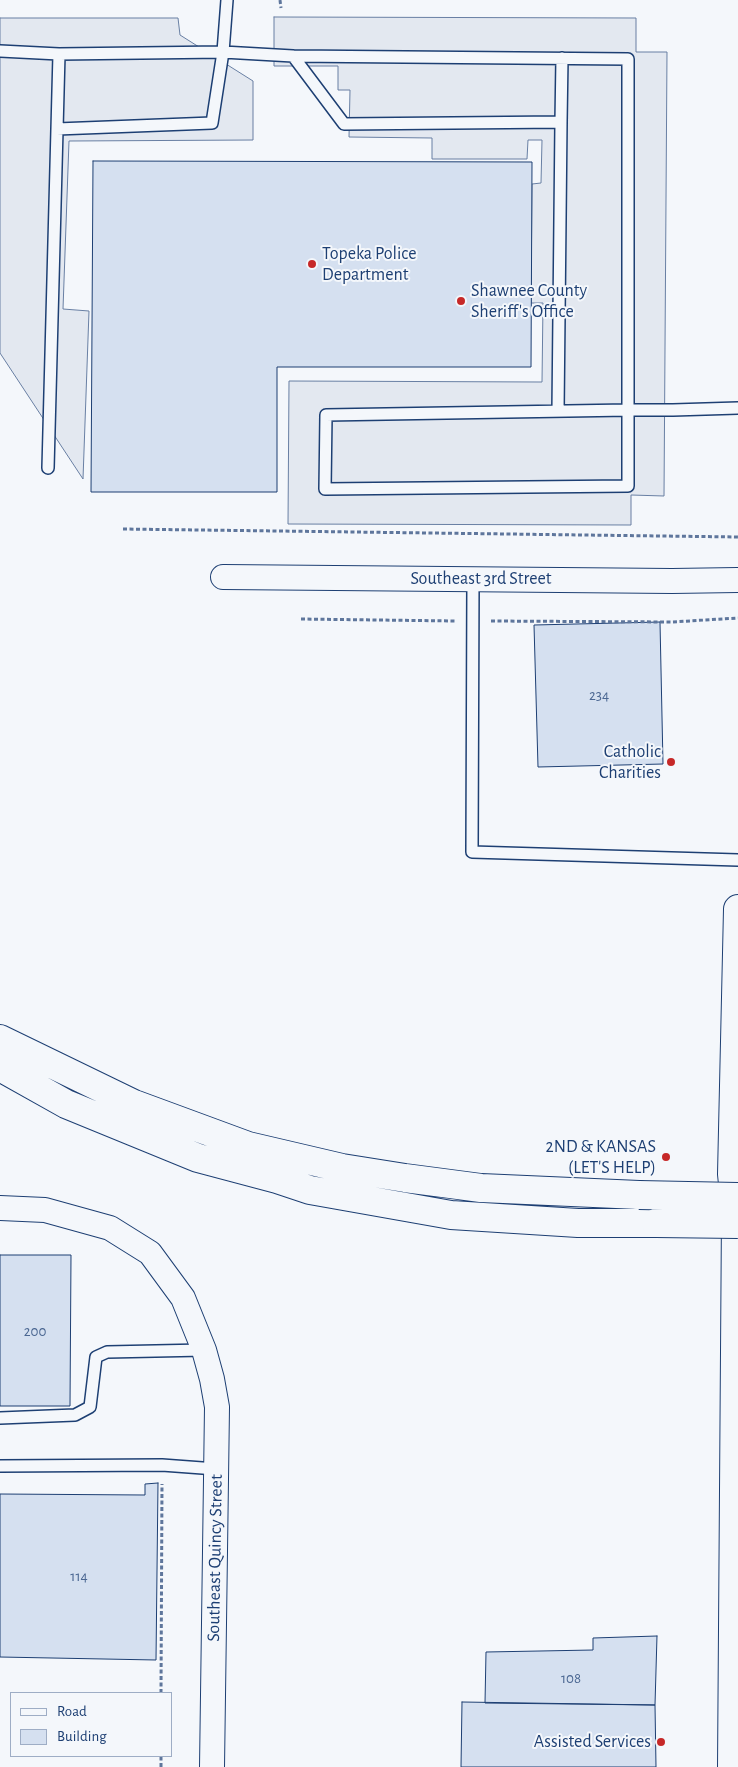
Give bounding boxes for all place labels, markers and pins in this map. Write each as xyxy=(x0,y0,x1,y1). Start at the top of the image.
place label: Topeka Police Department xyxy=(322,243,417,286)
marker: Topeka Police Department xyxy=(306,258,318,270)
place label: Shawnee County Sheriff's Office xyxy=(471,280,587,322)
marker: Shawnee County Sheriff's Office xyxy=(455,295,467,307)
place label: Catholic Charities xyxy=(599,741,661,784)
marker: Catholic Charities xyxy=(665,756,677,768)
place label: 2ND & KANSAS (LET'S HELP) xyxy=(546,1136,656,1178)
marker: 2ND & KANSAS (LET'S HELP) xyxy=(660,1151,672,1163)
place label: Assisted Services xyxy=(534,1731,651,1753)
marker: Assisted Services xyxy=(655,1736,667,1748)

